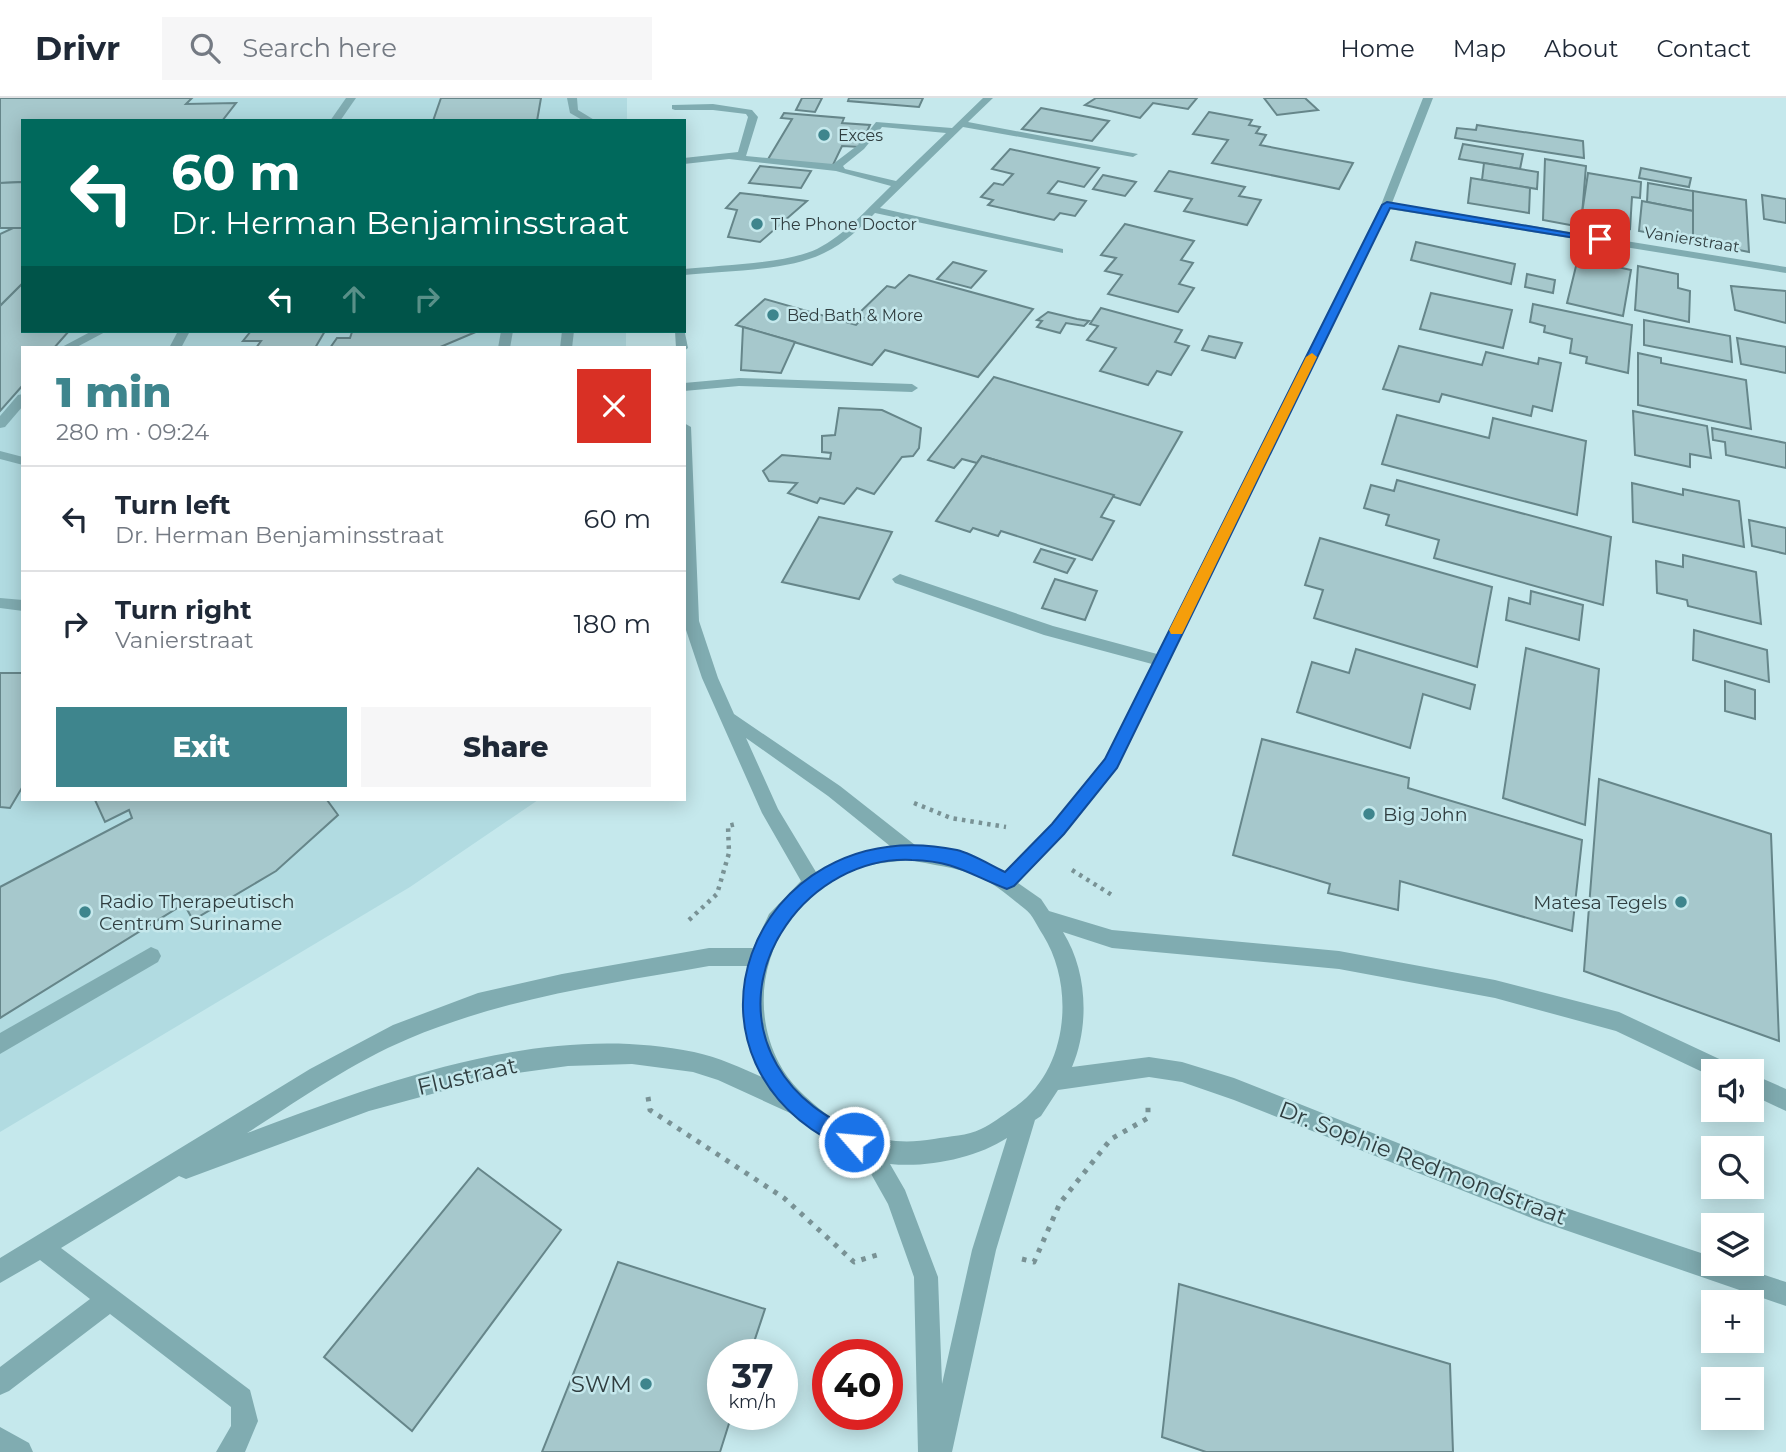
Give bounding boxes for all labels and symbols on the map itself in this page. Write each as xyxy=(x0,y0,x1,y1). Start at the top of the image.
place label: Exces xyxy=(838,126,883,145)
marker: Exces xyxy=(816,127,832,143)
pin xyxy=(1570,209,1630,269)
place label: The Phone Doctor xyxy=(771,215,917,234)
marker: The Phone Doctor xyxy=(749,216,765,232)
street label: Vanierstraat xyxy=(1643,223,1741,256)
place label: Bed Bath & More xyxy=(787,306,923,325)
marker: Bed Bath & More xyxy=(765,307,781,323)
place label: Big John xyxy=(1383,803,1468,826)
marker: Big John xyxy=(1361,806,1377,822)
place label: Radio Therapeutisch Centrum Suriname xyxy=(99,890,295,935)
place label: Matesa Tegels xyxy=(1533,891,1667,914)
marker: Matesa Tegels xyxy=(1673,894,1689,910)
marker: Radio Therapeutisch Centrum Suriname xyxy=(77,904,93,920)
street label: Flustraat xyxy=(414,1051,520,1101)
street label: Dr. Sophie Redmondstraat xyxy=(1275,1095,1571,1231)
position arrow xyxy=(817,1105,891,1179)
speed limit sign: 40 xyxy=(812,1339,903,1430)
place label: SWM xyxy=(571,1370,632,1398)
marker: SWM xyxy=(638,1376,654,1392)

